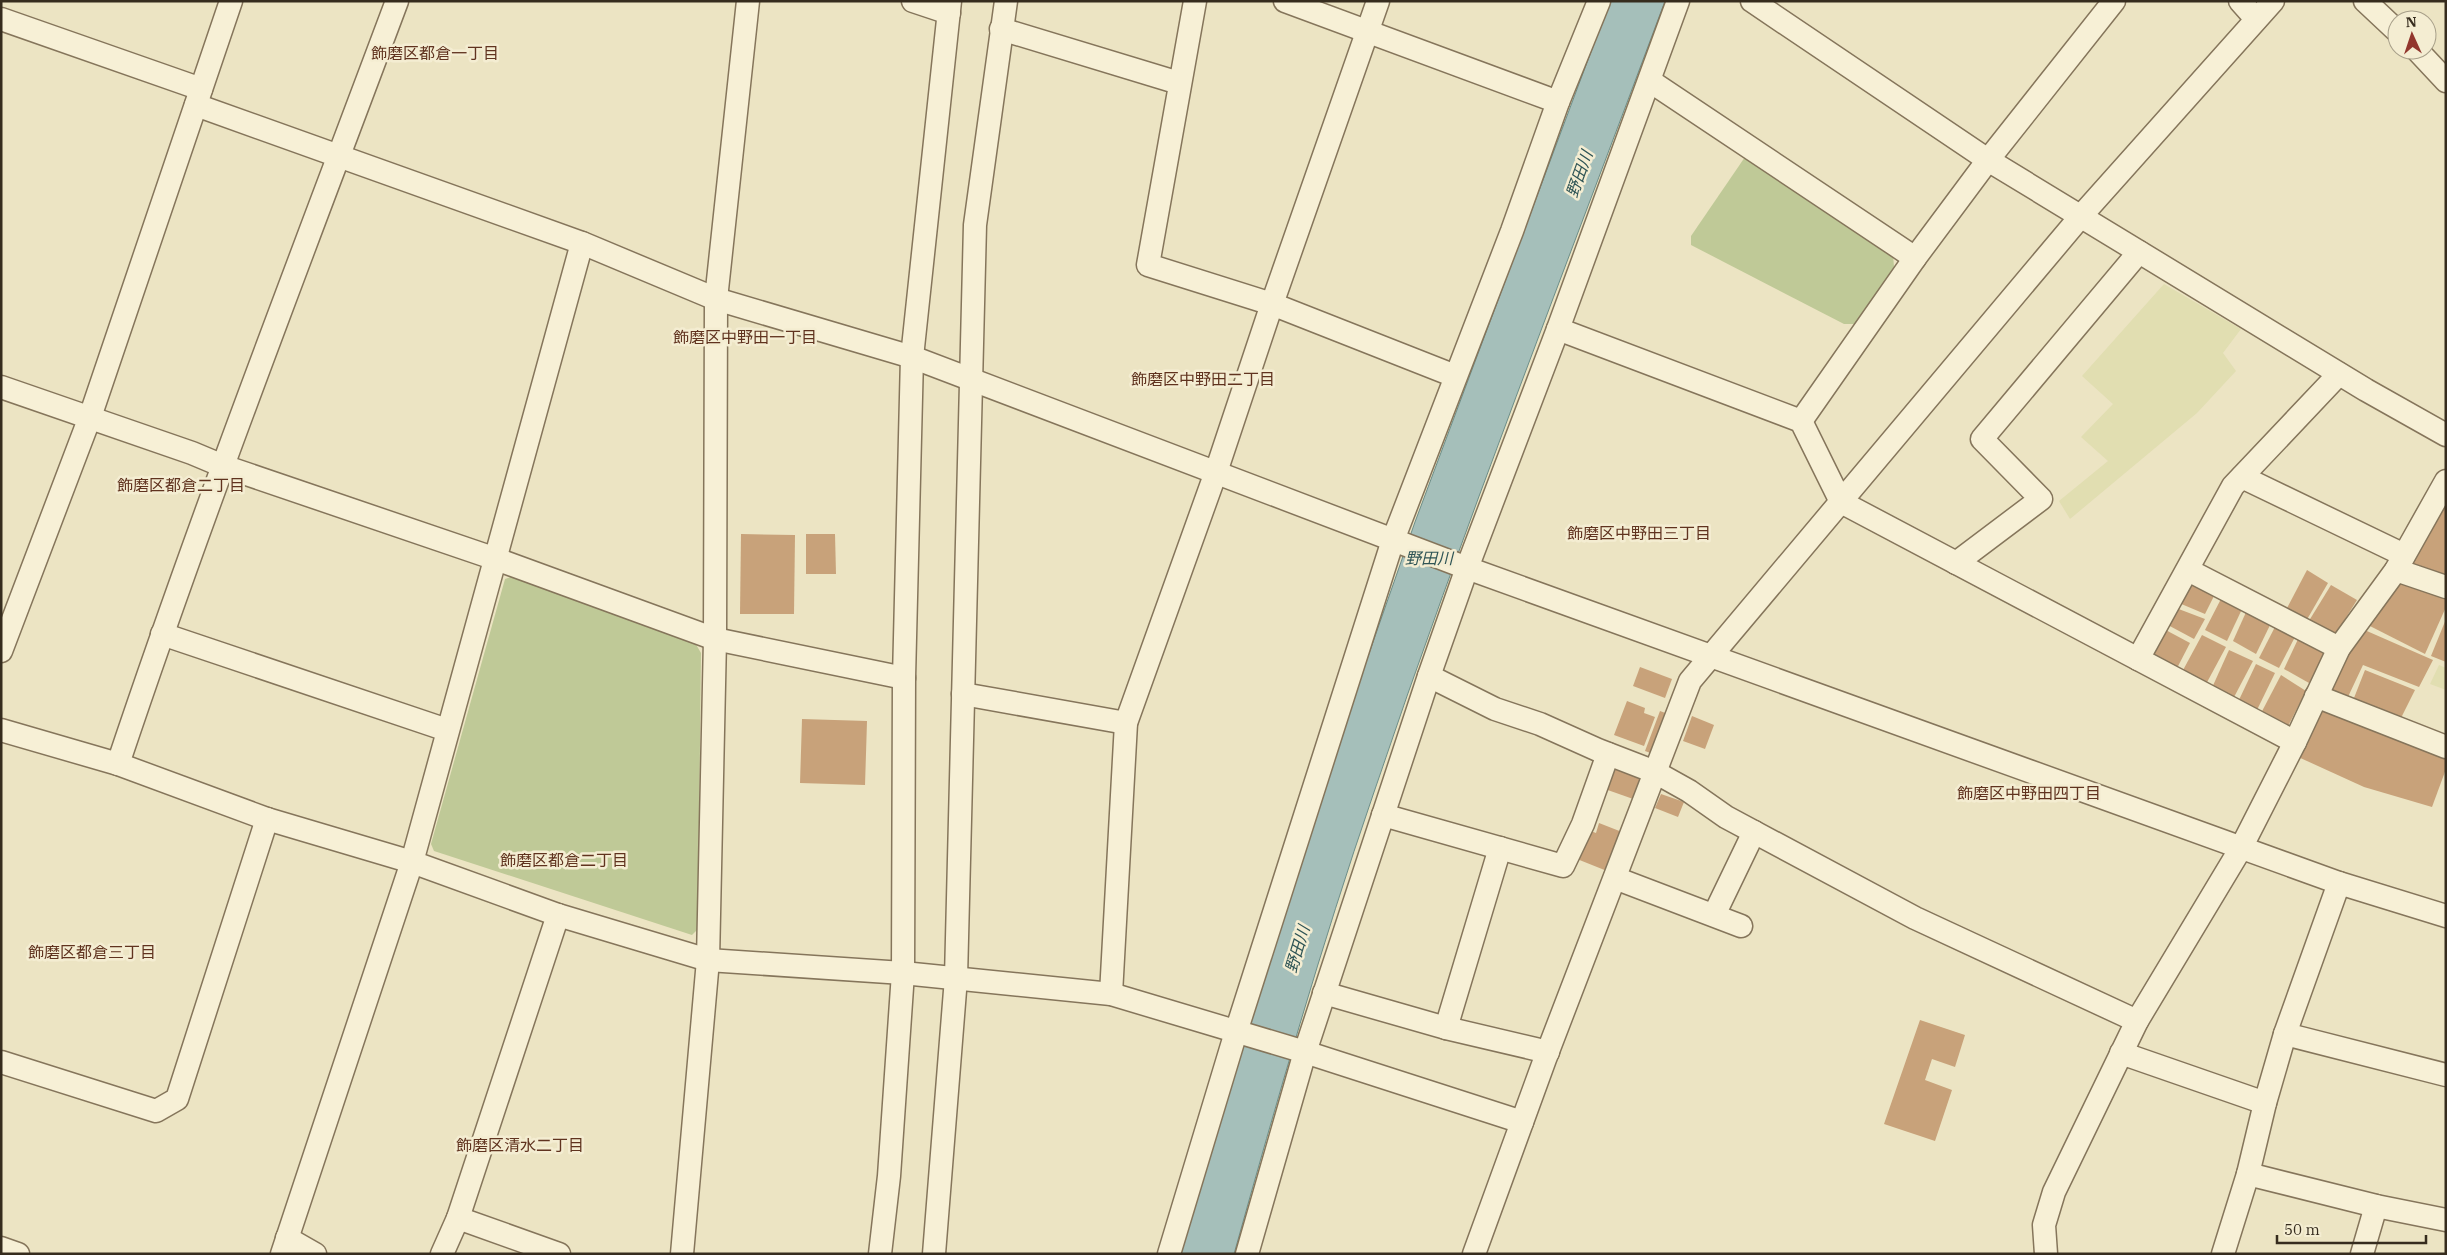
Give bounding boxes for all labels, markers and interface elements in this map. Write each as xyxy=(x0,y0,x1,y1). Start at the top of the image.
north arrow xyxy=(2387,10,2437,60)
text: N xyxy=(2405,13,2417,31)
district label: 飾磨区都倉一丁目 xyxy=(371,43,499,63)
water label: 野田川 xyxy=(1561,146,1597,200)
district label: 飾磨区中野田一丁目 xyxy=(673,327,817,347)
district label: 飾磨区中野田二丁目 xyxy=(1131,369,1275,389)
district label: 飾磨区都倉二丁目 xyxy=(117,475,245,495)
district label: 飾磨区中野田三丁目 xyxy=(1567,523,1711,543)
water label: 野田川 xyxy=(1405,548,1455,568)
district label: 飾磨区中野田四丁目 xyxy=(1957,783,2101,803)
district label: 飾磨区都倉二丁目 xyxy=(500,850,628,870)
water label: 野田川 xyxy=(1280,921,1314,975)
district label: 飾磨区都倉三丁目 xyxy=(28,942,156,962)
district label: 飾磨区清水二丁目 xyxy=(456,1135,584,1155)
scale bar xyxy=(2277,1212,2426,1244)
text: 50 m xyxy=(2284,1220,2320,1239)

